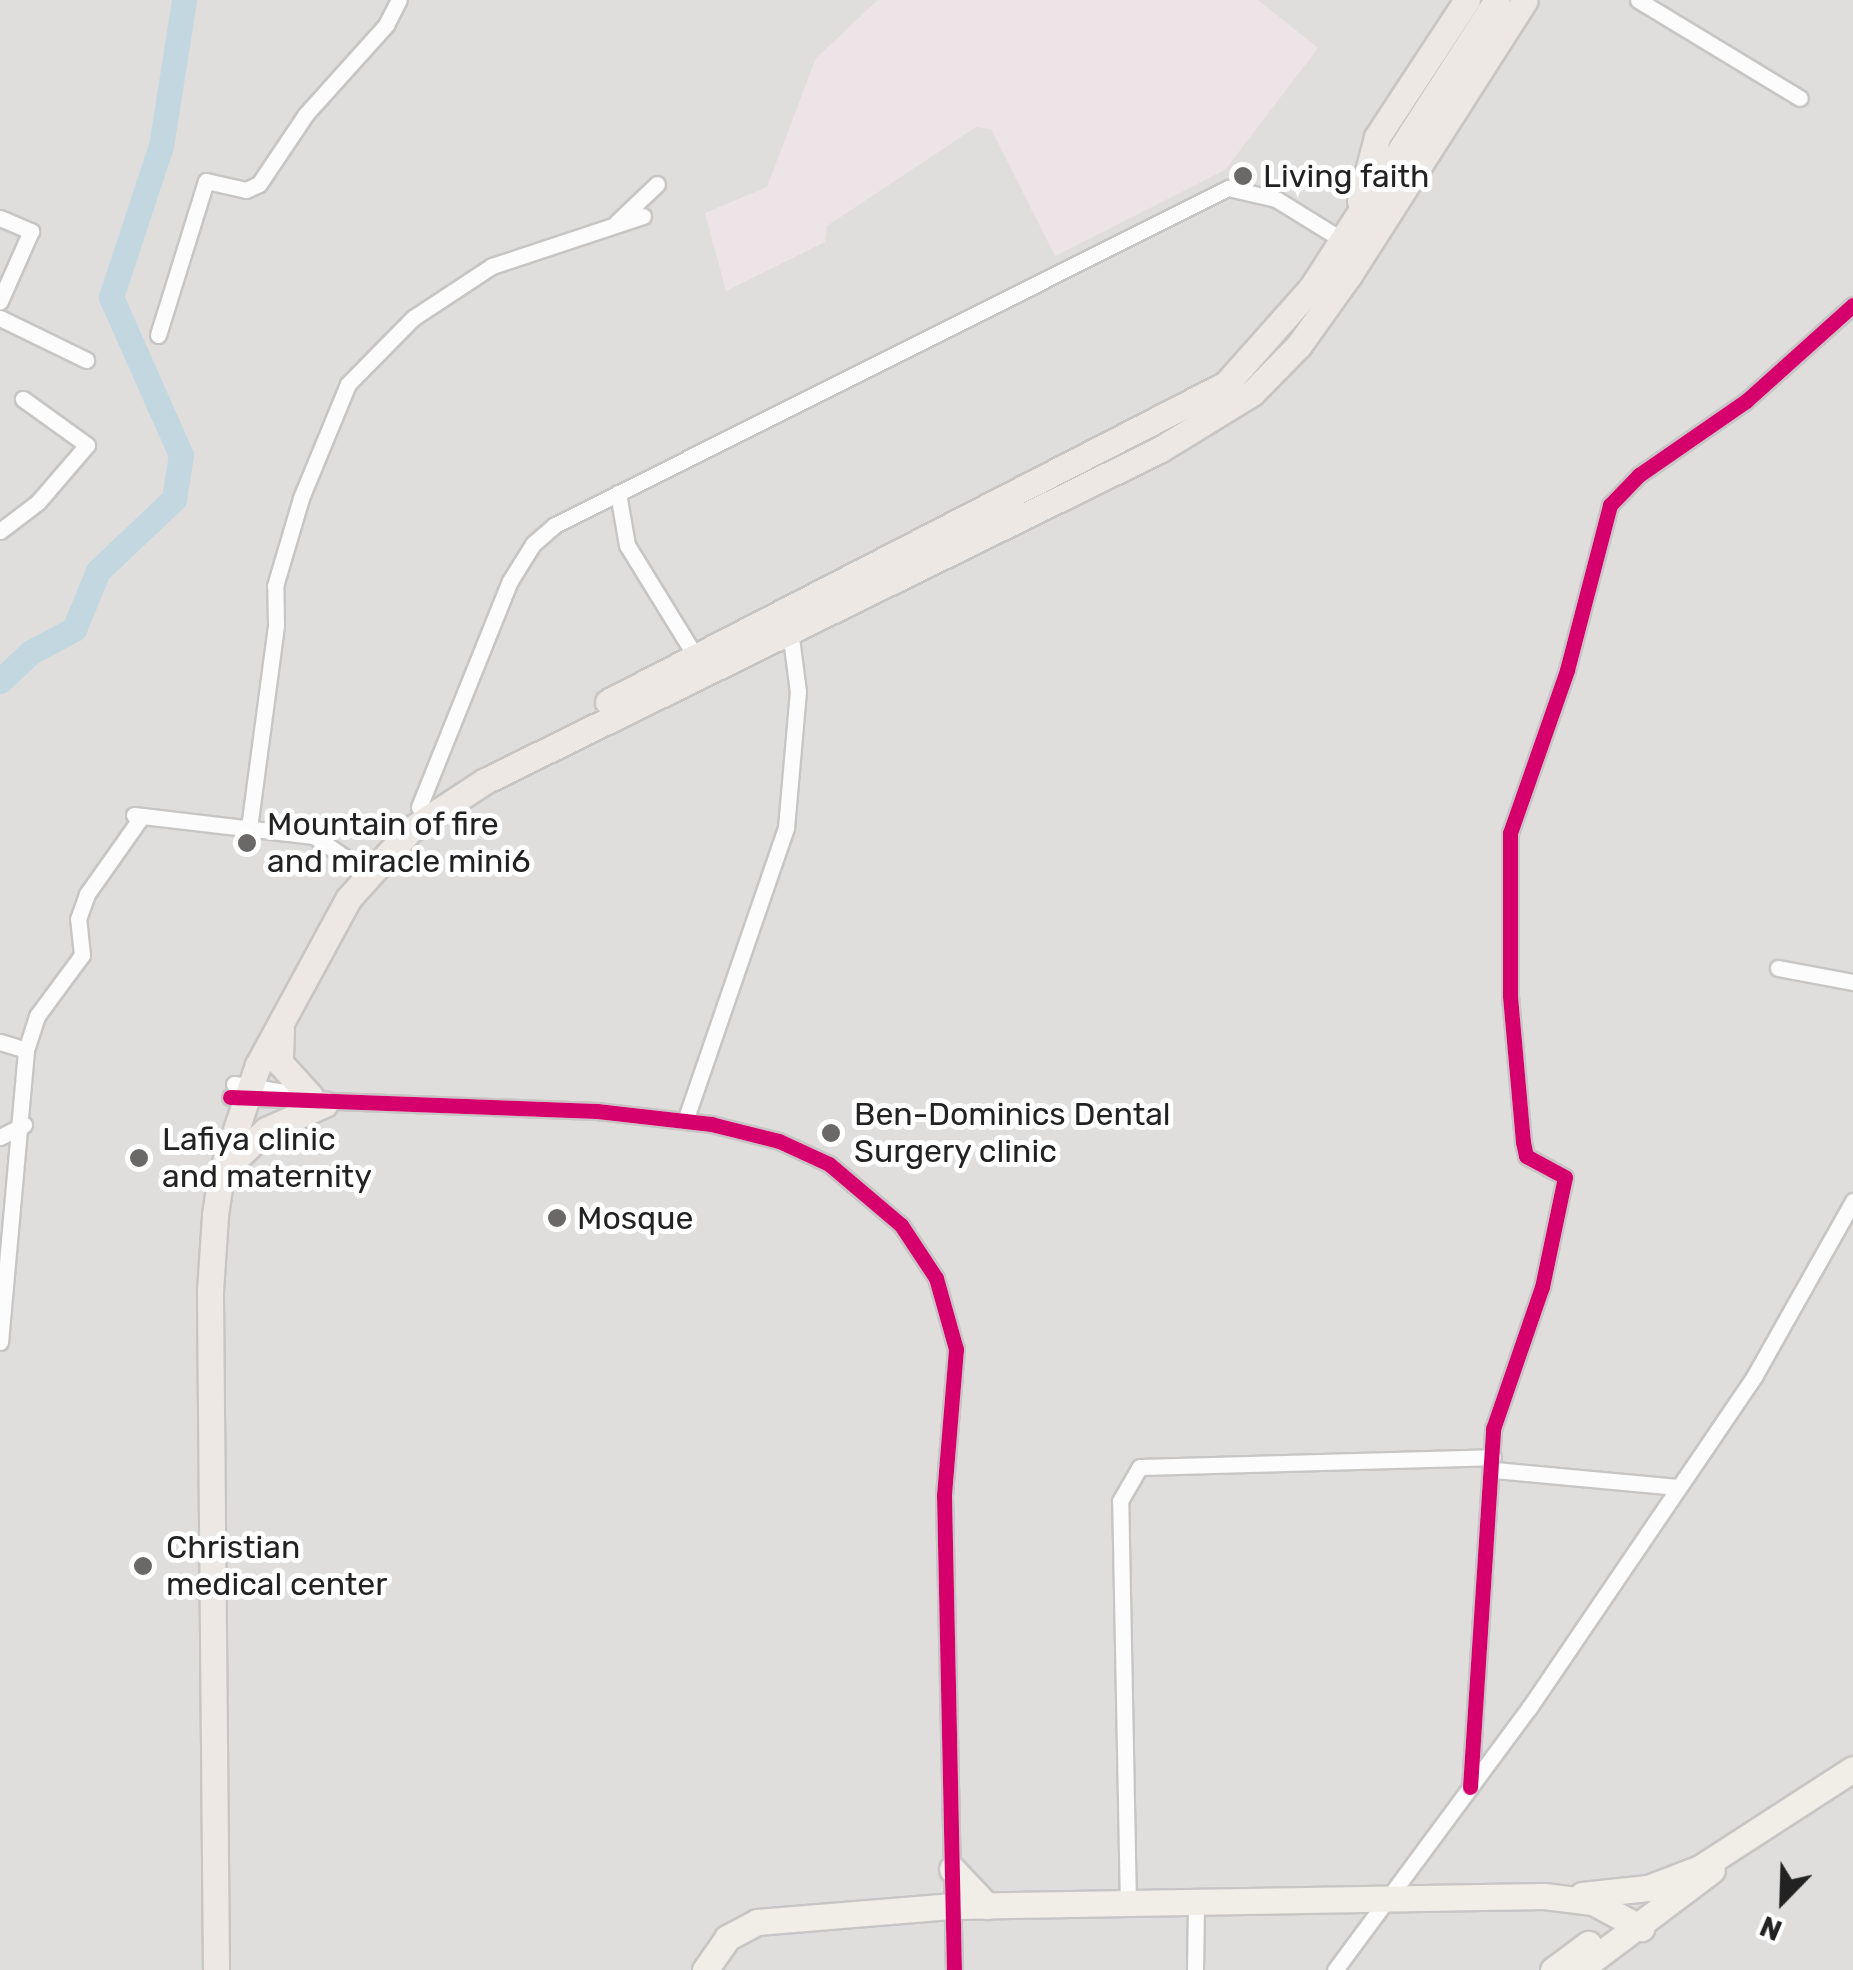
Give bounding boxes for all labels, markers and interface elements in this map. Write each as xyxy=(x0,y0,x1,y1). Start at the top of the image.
place label: Living faith xyxy=(1263,157,1430,195)
marker: Living faith xyxy=(1232,165,1254,187)
place label: Mountain of fire and miracle mini6 xyxy=(267,806,531,881)
marker: Mountain of fire and miracle mini6 xyxy=(236,832,258,854)
place label: Ben-Dominics Dental Surgery clinic xyxy=(854,1096,1171,1171)
marker: Ben-Dominics Dental Surgery clinic xyxy=(818,1120,844,1146)
place label: Lafiya clinic and maternity xyxy=(162,1121,372,1196)
marker: Lafiya clinic and maternity xyxy=(126,1145,152,1171)
place label: Mosque xyxy=(577,1199,693,1237)
marker: Mosque xyxy=(546,1207,568,1229)
place label: Christian medical center xyxy=(166,1529,387,1604)
marker: Christian medical center xyxy=(130,1553,156,1579)
north arrow xyxy=(1733,1850,1833,1950)
text: N xyxy=(1755,1909,1787,1947)

